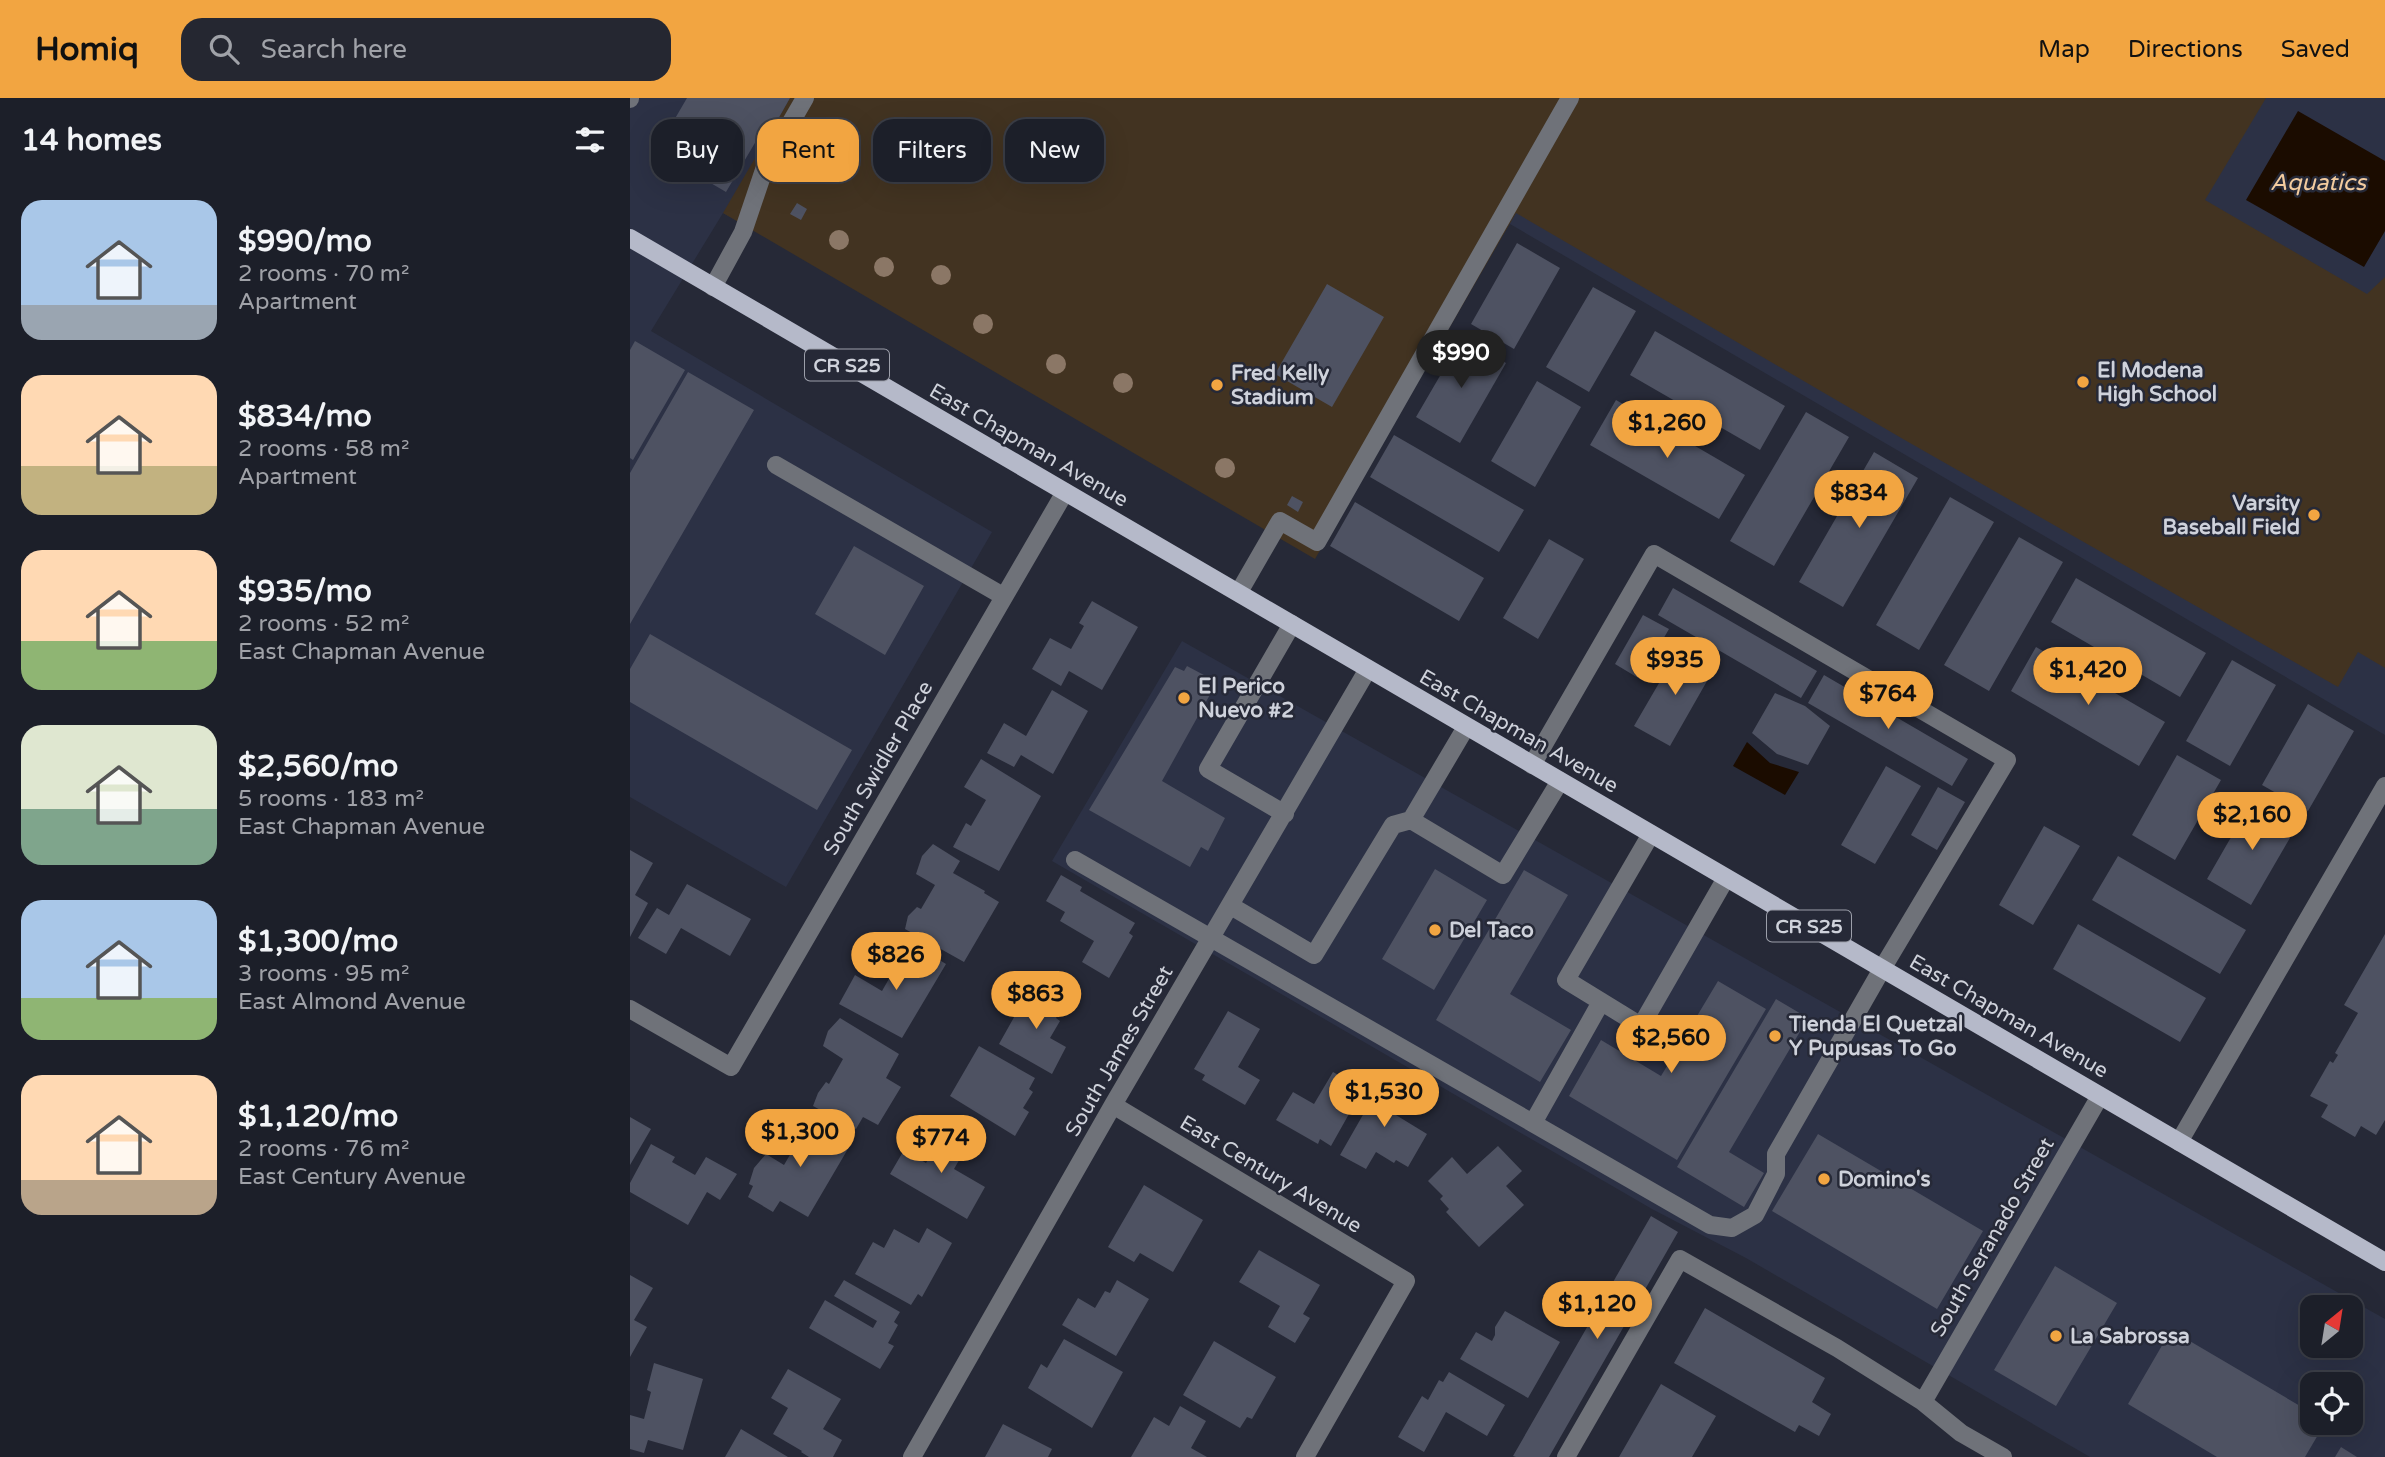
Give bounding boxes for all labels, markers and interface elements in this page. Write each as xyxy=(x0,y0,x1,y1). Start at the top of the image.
search box xyxy=(181,18,671,81)
text: Homiq xyxy=(35,30,139,69)
icon: search xyxy=(205,30,243,68)
text: Search here xyxy=(261,34,407,65)
text: Map xyxy=(2038,35,2090,64)
text: Directions xyxy=(2128,35,2243,64)
text: Saved xyxy=(2281,35,2350,64)
chip: Buy xyxy=(651,119,743,182)
chip: Rent xyxy=(757,119,859,182)
chip: Filters xyxy=(873,119,991,182)
chip: New xyxy=(1005,119,1104,182)
icon: filters xyxy=(571,121,609,159)
text: 14 homes xyxy=(21,122,162,159)
water label: Aquatics xyxy=(2270,169,2368,197)
text: $990/mo xyxy=(238,223,372,260)
icon: home xyxy=(77,228,161,312)
text: 2 rooms · 70 m² xyxy=(238,260,409,288)
text: Apartment xyxy=(238,288,357,316)
pin: $990 xyxy=(1420,330,1502,390)
text: $990 xyxy=(1432,339,1490,367)
road number: CR S25 xyxy=(805,350,889,380)
place label: El Modena High School xyxy=(2097,358,2217,407)
place label: Fred Kelly Stadium xyxy=(1231,361,1330,410)
marker: El Modena High School xyxy=(2075,374,2091,390)
marker: Fred Kelly Stadium xyxy=(1209,377,1225,393)
street label: East Chapman Avenue xyxy=(925,378,1133,513)
text: $834/mo xyxy=(238,398,372,435)
pin: $1,260 xyxy=(1610,400,1724,460)
icon: home xyxy=(77,403,161,487)
text: $1,260 xyxy=(1628,409,1706,437)
text: 2 rooms · 58 m² xyxy=(238,435,409,463)
text: Apartment xyxy=(238,463,357,491)
pin: $834 xyxy=(1818,470,1900,530)
text: $834 xyxy=(1830,479,1888,507)
place label: Varsity Baseball Field xyxy=(2163,491,2301,540)
marker: Varsity Baseball Field xyxy=(2306,507,2322,523)
text: $935/mo xyxy=(238,573,372,610)
icon: home xyxy=(77,578,161,662)
text: 2 rooms · 52 m² xyxy=(238,610,409,638)
text: East Chapman Avenue xyxy=(238,638,485,666)
pin: $935 xyxy=(1634,638,1716,697)
text: $935 xyxy=(1646,646,1704,674)
pin: $1,420 xyxy=(2031,648,2145,707)
text: $1,420 xyxy=(2049,656,2127,684)
street label: East Chapman Avenue xyxy=(1415,664,1623,799)
pin: $764 xyxy=(1847,672,1929,731)
place label: El Perico Nuevo #2 xyxy=(1198,674,1294,723)
street label: South Swidler Place xyxy=(818,677,939,860)
text: $764 xyxy=(1859,680,1917,708)
marker: El Perico Nuevo #2 xyxy=(1176,690,1192,706)
text: $2,560/mo xyxy=(238,748,398,785)
icon: home xyxy=(77,753,161,837)
text: 5 rooms · 183 m² xyxy=(238,785,424,813)
pin: $2,160 xyxy=(2195,792,2309,852)
text: $2,160 xyxy=(2213,801,2291,829)
text: East Chapman Avenue xyxy=(238,813,485,841)
road number: CR S25 xyxy=(1767,911,1851,942)
place label: Del Taco xyxy=(1449,918,1534,943)
marker: Del Taco xyxy=(1427,922,1443,938)
text: $1,300/mo xyxy=(238,923,398,960)
icon: home xyxy=(77,928,161,1012)
pin: $826 xyxy=(855,932,937,992)
text: $826 xyxy=(867,941,925,969)
street label: East Chapman Avenue xyxy=(1905,949,2113,1084)
text: 3 rooms · 95 m² xyxy=(238,960,409,988)
street label: South James Street xyxy=(1060,961,1179,1141)
pin: $863 xyxy=(995,972,1077,1031)
text: $863 xyxy=(1007,980,1065,1008)
text: East Almond Avenue xyxy=(238,988,466,1016)
place label: Tienda El Quetzal Y Pupusas To Go xyxy=(1788,1012,1963,1061)
pin: $2,560 xyxy=(1614,1016,1728,1075)
text: $2,560 xyxy=(1632,1024,1710,1052)
marker: Tienda El Quetzal Y Pupusas To Go xyxy=(1767,1028,1783,1044)
pin: $1,530 xyxy=(1327,1070,1441,1129)
text: $1,530 xyxy=(1345,1078,1423,1106)
text: $1,120/mo xyxy=(238,1098,398,1135)
icon: home xyxy=(77,1103,161,1187)
pin: $1,300 xyxy=(743,1110,857,1169)
street label: East Century Avenue xyxy=(1175,1110,1366,1239)
pin: $774 xyxy=(900,1116,982,1175)
text: $1,300 xyxy=(761,1118,839,1146)
text: $774 xyxy=(912,1124,970,1152)
street label: South Seranado Street xyxy=(1925,1133,2060,1341)
text: 2 rooms · 76 m² xyxy=(238,1135,409,1163)
text: East Century Avenue xyxy=(238,1163,466,1191)
place label: Domino's xyxy=(1838,1167,1931,1192)
marker: Domino's xyxy=(1816,1171,1832,1187)
pin: $1,120 xyxy=(1540,1282,1654,1341)
text: $1,120 xyxy=(1558,1290,1636,1318)
north arrow xyxy=(2300,1295,2362,1358)
map controls xyxy=(2300,1295,2363,1435)
place label: La Sabrossa xyxy=(2070,1324,2190,1349)
marker: La Sabrossa xyxy=(2048,1328,2064,1344)
button: locate xyxy=(2300,1372,2363,1435)

